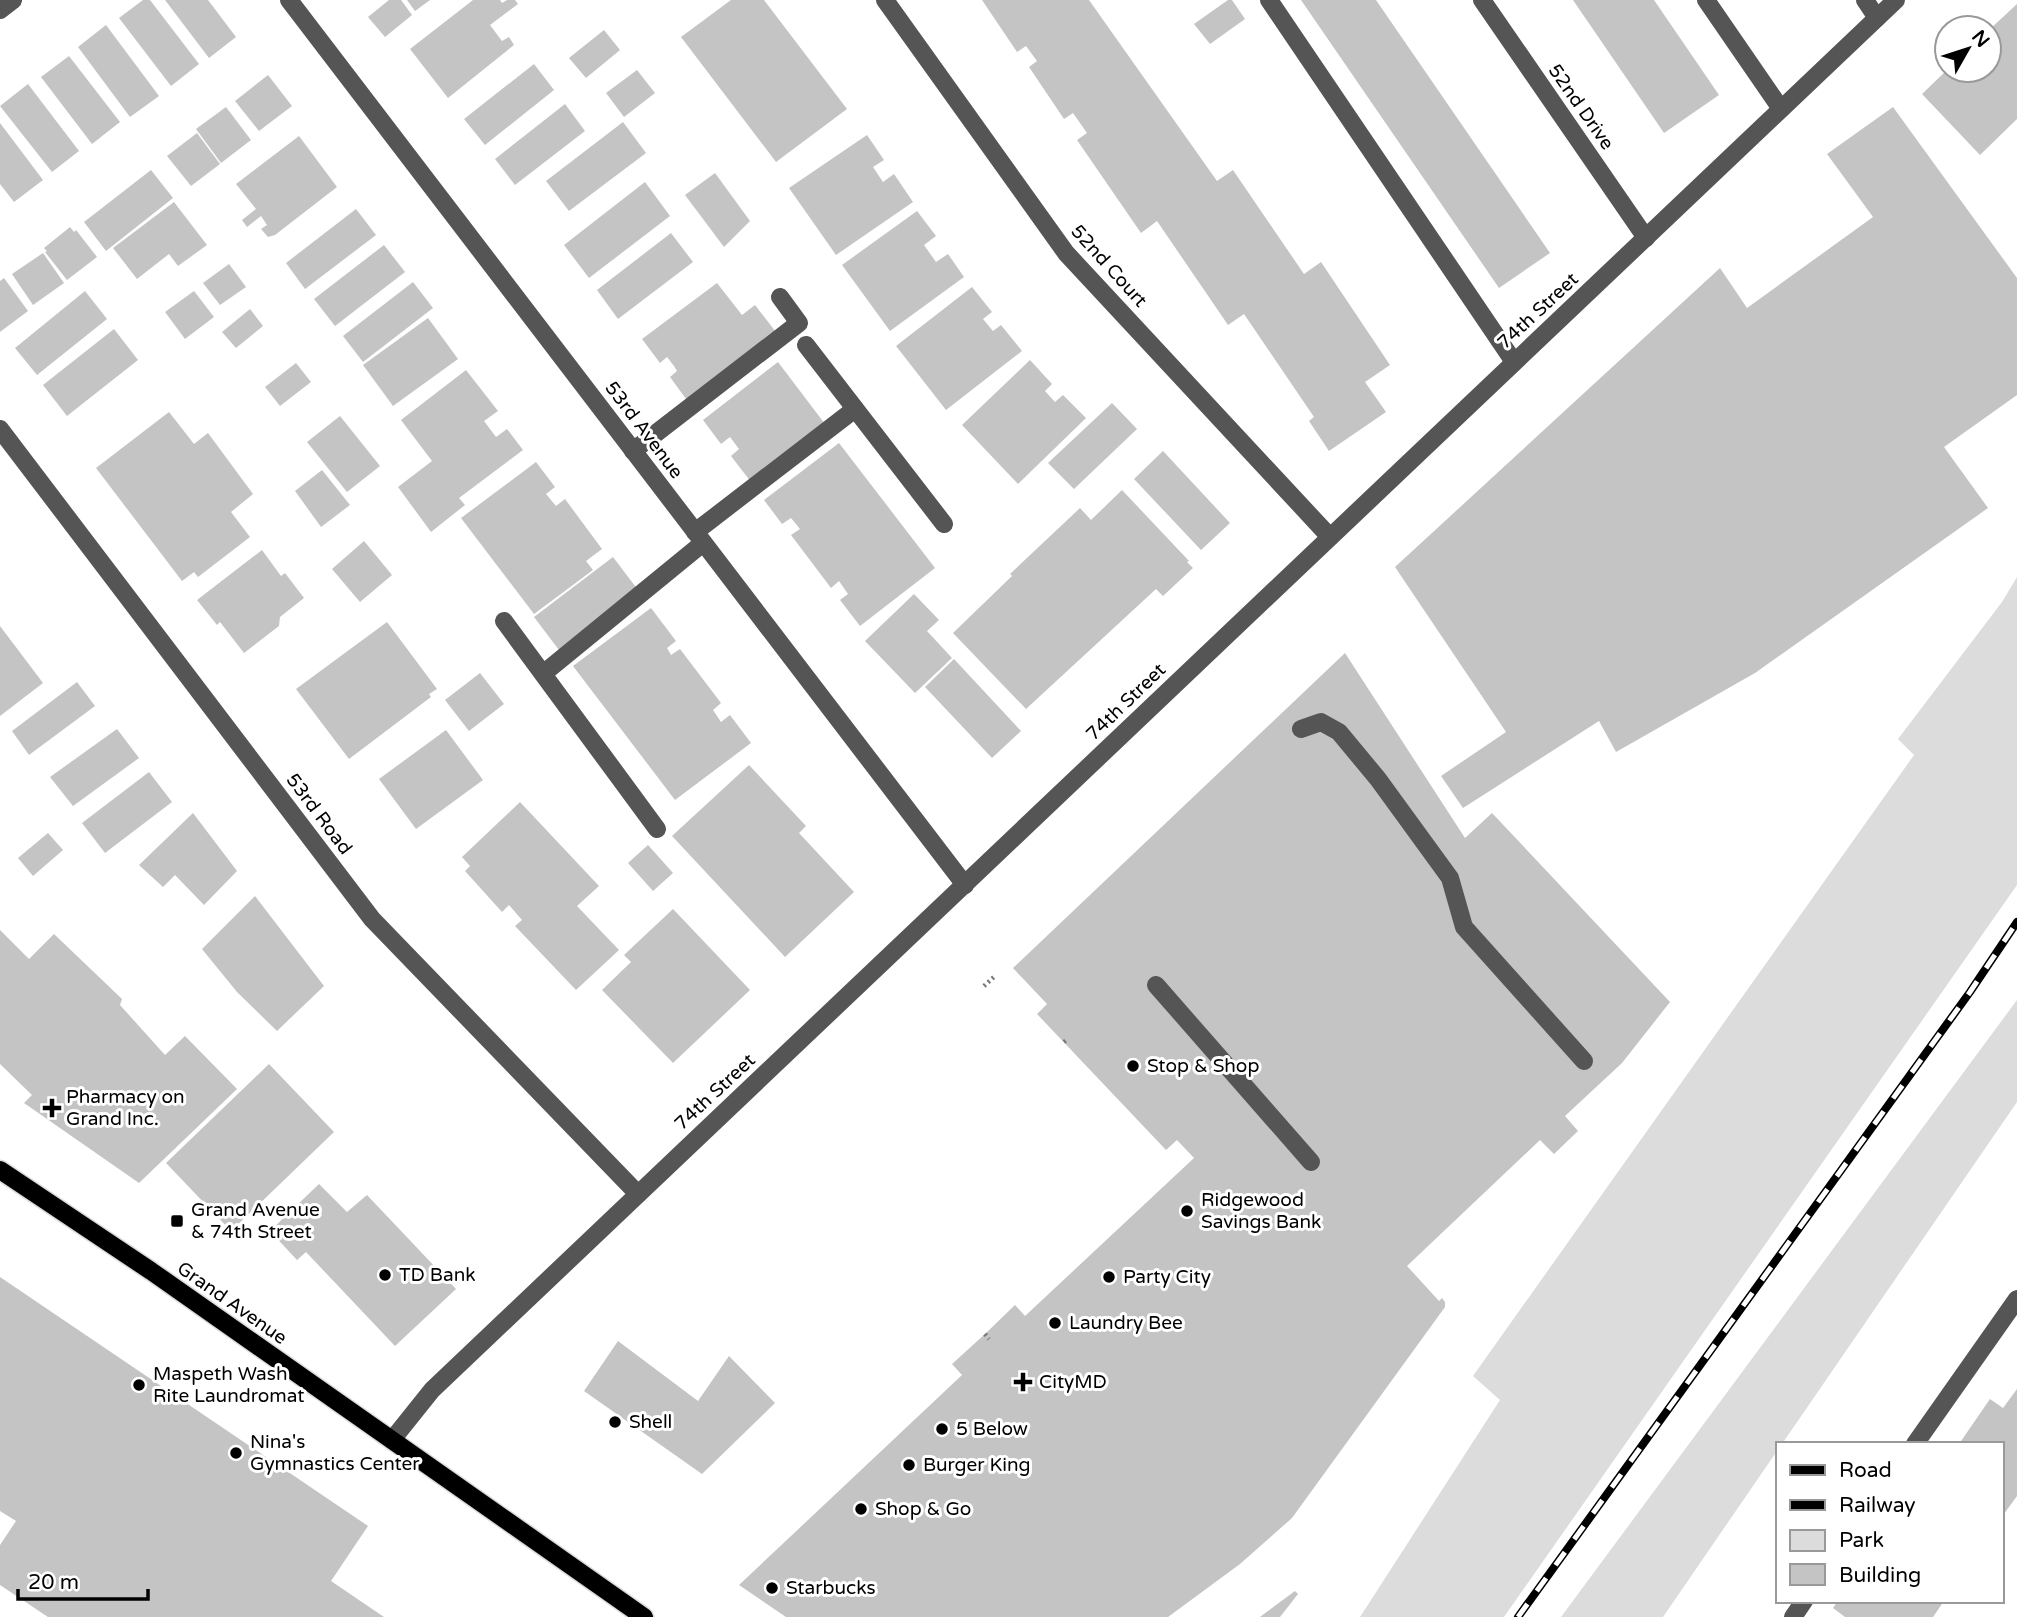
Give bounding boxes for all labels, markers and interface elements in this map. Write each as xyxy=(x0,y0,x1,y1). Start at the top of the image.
north arrow xyxy=(1933,14,2003,84)
text: N xyxy=(1967,26,1994,52)
street label: 52nd Drive xyxy=(1544,60,1618,154)
street label: 52nd Court xyxy=(1066,220,1152,312)
street label: 74th Street xyxy=(1493,268,1583,354)
street label: 53rd Avenue xyxy=(600,377,688,483)
street label: 74th Street xyxy=(1082,659,1170,745)
street label: 53rd Road xyxy=(281,769,357,859)
street label: 74th Street xyxy=(670,1049,760,1135)
place label: Stop & Shop xyxy=(1147,1055,1259,1077)
marker: Stop & Shop xyxy=(1125,1058,1141,1074)
place label: Pharmacy on Grand Inc. xyxy=(66,1086,185,1130)
marker: Pharmacy on Grand Inc. xyxy=(44,1100,60,1116)
place label: Ridgewood Savings Bank xyxy=(1201,1189,1321,1233)
place label: Grand Avenue & 74th Street xyxy=(191,1199,320,1243)
marker: Ridgewood Savings Bank xyxy=(1179,1203,1195,1219)
marker: Grand Avenue & 74th Street xyxy=(169,1213,185,1229)
street label: Grand Avenue xyxy=(173,1257,291,1349)
place label: TD Bank xyxy=(399,1264,476,1286)
place label: Party City xyxy=(1123,1266,1211,1288)
marker: TD Bank xyxy=(377,1267,393,1283)
marker: Party City xyxy=(1101,1269,1117,1285)
place label: Laundry Bee xyxy=(1069,1312,1183,1334)
marker: Laundry Bee xyxy=(1047,1315,1063,1331)
place label: Maspeth Wash Rite Laundromat xyxy=(153,1363,304,1407)
place label: CityMD xyxy=(1039,1371,1107,1393)
marker: CityMD xyxy=(1013,1372,1033,1392)
marker: Maspeth Wash Rite Laundromat xyxy=(131,1377,147,1393)
place label: Shell xyxy=(629,1411,672,1433)
marker: Shell xyxy=(607,1414,623,1430)
place label: 5 Below xyxy=(956,1418,1028,1440)
marker: 5 Below xyxy=(934,1421,950,1437)
place label: Nina's Gymnastics Center xyxy=(250,1431,420,1475)
legend xyxy=(1776,1442,2003,1603)
marker: Nina's Gymnastics Center xyxy=(228,1445,244,1461)
place label: Burger King xyxy=(923,1454,1031,1476)
marker: Burger King xyxy=(901,1457,917,1473)
text: Road xyxy=(1839,1458,1892,1483)
text: Railway xyxy=(1839,1493,1916,1518)
place label: Shop & Go xyxy=(875,1498,971,1520)
marker: Shop & Go xyxy=(853,1501,869,1517)
text: Park xyxy=(1839,1528,1884,1553)
scale bar xyxy=(18,1558,147,1602)
text: Building xyxy=(1839,1563,1921,1588)
text: 20 m xyxy=(28,1570,79,1595)
place label: Starbucks xyxy=(786,1577,876,1599)
marker: Starbucks xyxy=(764,1580,780,1596)

